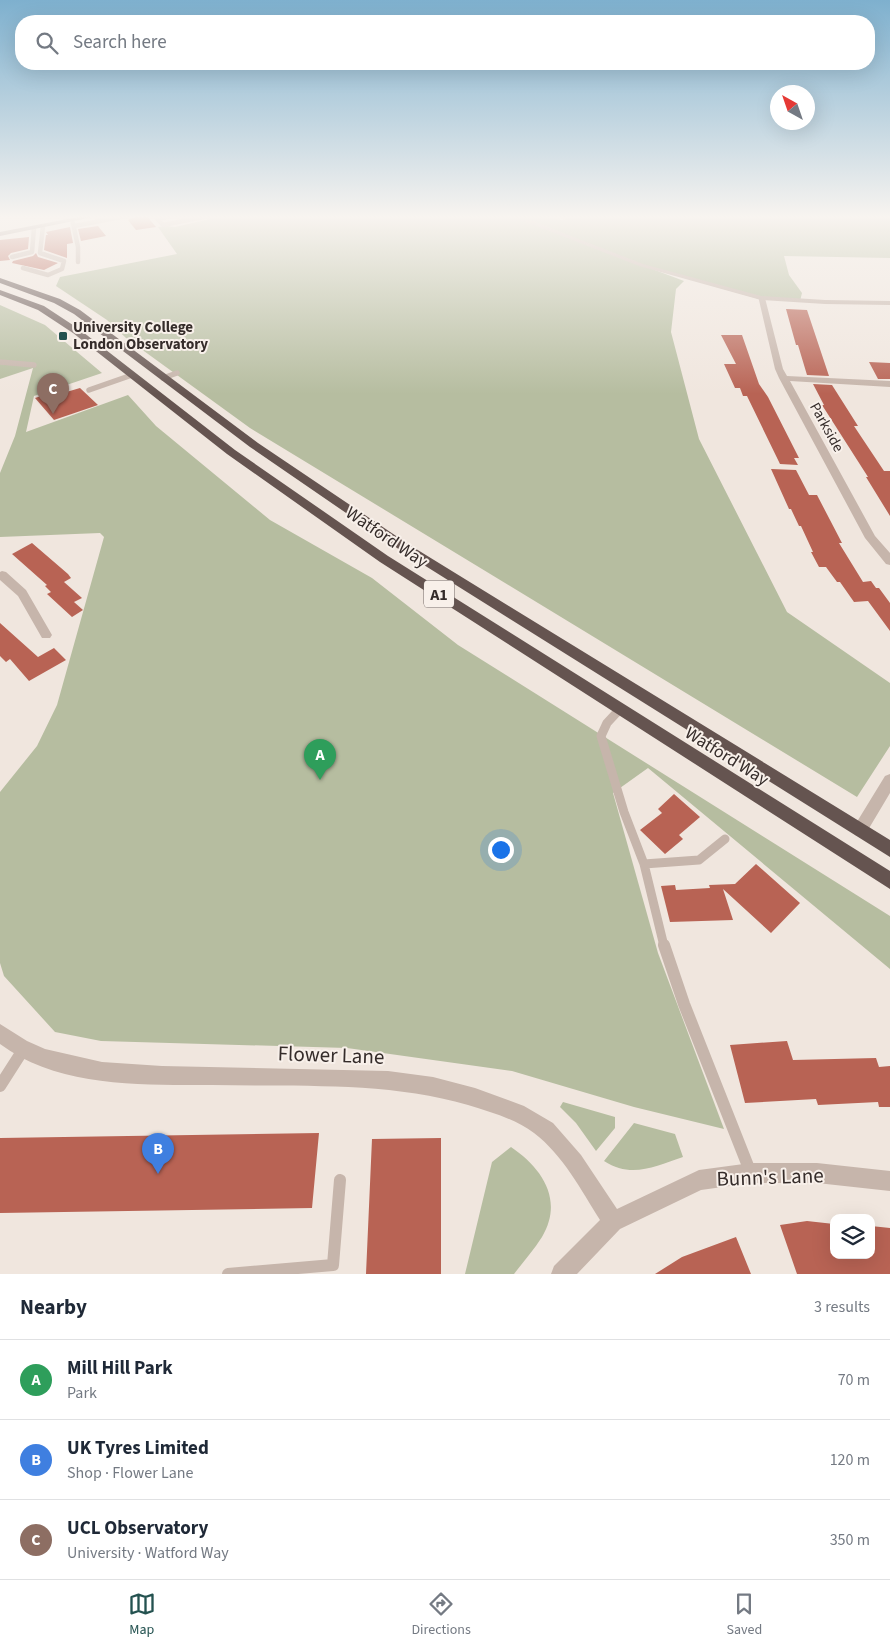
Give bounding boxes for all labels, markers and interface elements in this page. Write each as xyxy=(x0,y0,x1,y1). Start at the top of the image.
search box xyxy=(15,15,875,70)
icon: search xyxy=(33,29,61,57)
text: Search here xyxy=(73,29,167,56)
north arrow xyxy=(770,85,815,130)
place label: University College London Observatory xyxy=(73,317,208,355)
marker: University College London Observatory xyxy=(57,330,69,342)
pin: C xyxy=(37,373,69,414)
street label: Parkside xyxy=(804,399,849,456)
street label: Watford Way xyxy=(341,501,433,575)
road number: A1 xyxy=(424,580,454,608)
street label: Watford Way xyxy=(680,721,774,792)
pin: A xyxy=(304,739,336,780)
your location xyxy=(488,837,514,863)
street label: Flower Lane xyxy=(277,1038,385,1072)
pin: B xyxy=(142,1133,174,1174)
street label: Bunn's Lane xyxy=(716,1160,824,1194)
map controls xyxy=(830,1214,875,1259)
button: layers xyxy=(830,1214,875,1259)
text: Nearby xyxy=(20,1292,87,1322)
text: 3 results xyxy=(814,1296,870,1318)
text: Mill Hill Park xyxy=(67,1355,173,1382)
text: A xyxy=(31,1369,41,1391)
text: 70 m xyxy=(838,1369,870,1391)
text: Park xyxy=(67,1382,97,1404)
text: UK Tyres Limited xyxy=(67,1435,209,1462)
text: B xyxy=(31,1449,41,1471)
text: 120 m xyxy=(830,1449,870,1471)
text: Shop · Flower Lane xyxy=(67,1462,193,1484)
text: UCL Observatory xyxy=(67,1515,208,1542)
text: C xyxy=(31,1529,41,1551)
text: 350 m xyxy=(830,1529,870,1551)
text: University · Watford Way xyxy=(67,1542,229,1564)
tab: Map xyxy=(128,1590,156,1640)
tab: Directions xyxy=(412,1590,471,1640)
tab: Saved xyxy=(726,1590,762,1640)

